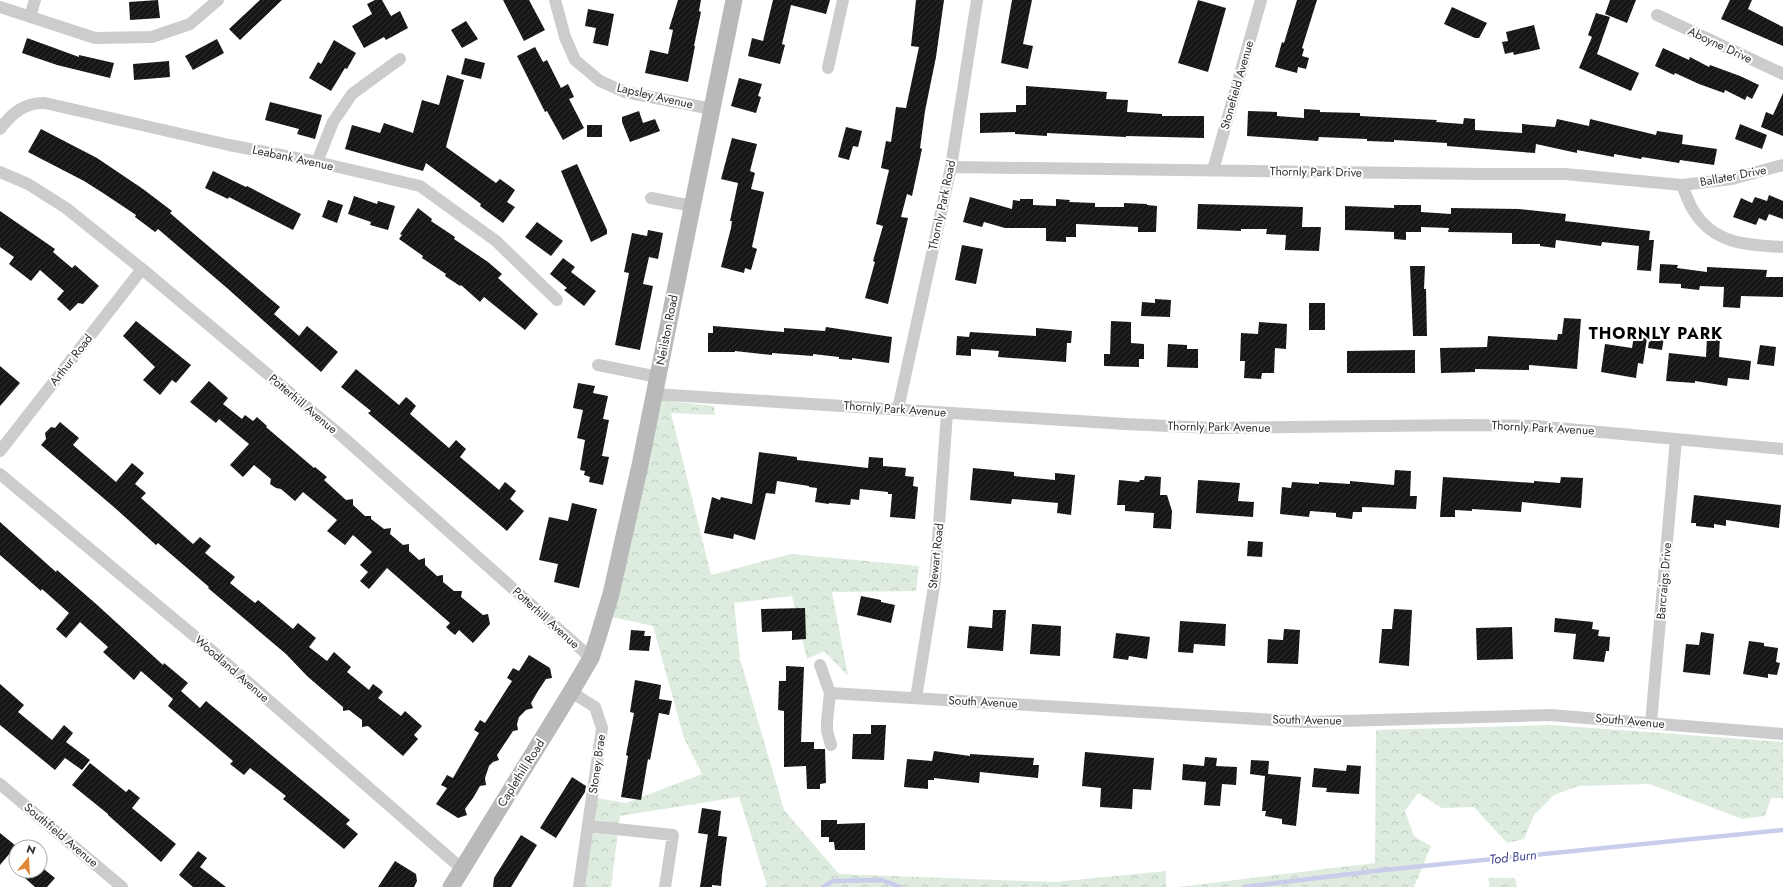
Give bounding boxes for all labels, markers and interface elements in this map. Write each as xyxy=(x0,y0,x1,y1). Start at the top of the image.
street label: Aboyne Drive xyxy=(1685,22,1755,68)
street label: Stonefield Avenue xyxy=(1216,38,1258,132)
street label: Lapsley Avenue xyxy=(615,78,695,114)
street label: Leabank Avenue xyxy=(251,141,335,175)
street label: Thornly Park Road xyxy=(924,158,960,252)
street label: Ballater Drive xyxy=(1698,161,1768,191)
street label: Thornly Park Drive xyxy=(1270,162,1362,182)
street label: Neilston Road xyxy=(651,293,683,367)
district label: THORNLY PARK xyxy=(1589,322,1723,345)
street label: Arthur Road xyxy=(45,330,97,390)
street label: Potterhill Avenue xyxy=(265,370,341,438)
street label: Thornly Park Avenue xyxy=(843,396,947,422)
street label: Thornly Park Avenue xyxy=(1491,416,1595,440)
street label: Thornly Park Avenue xyxy=(1167,417,1271,437)
street label: Stewart Road xyxy=(924,522,948,590)
street label: Barcraigs Drive xyxy=(1652,542,1676,620)
street label: Potterhill Avenue xyxy=(508,583,584,653)
street label: Woodland Avenue xyxy=(191,632,273,706)
street label: South Avenue xyxy=(948,691,1018,713)
street label: South Avenue xyxy=(1595,709,1665,733)
street label: South Avenue xyxy=(1272,710,1342,730)
street label: Stoney Brae xyxy=(584,733,610,795)
street label: Caplethill Road xyxy=(493,736,549,810)
street label: Southfield Avenue xyxy=(20,799,102,871)
north arrow xyxy=(8,839,48,879)
text: N xyxy=(24,841,38,858)
water label: Tod Burn xyxy=(1489,845,1538,869)

